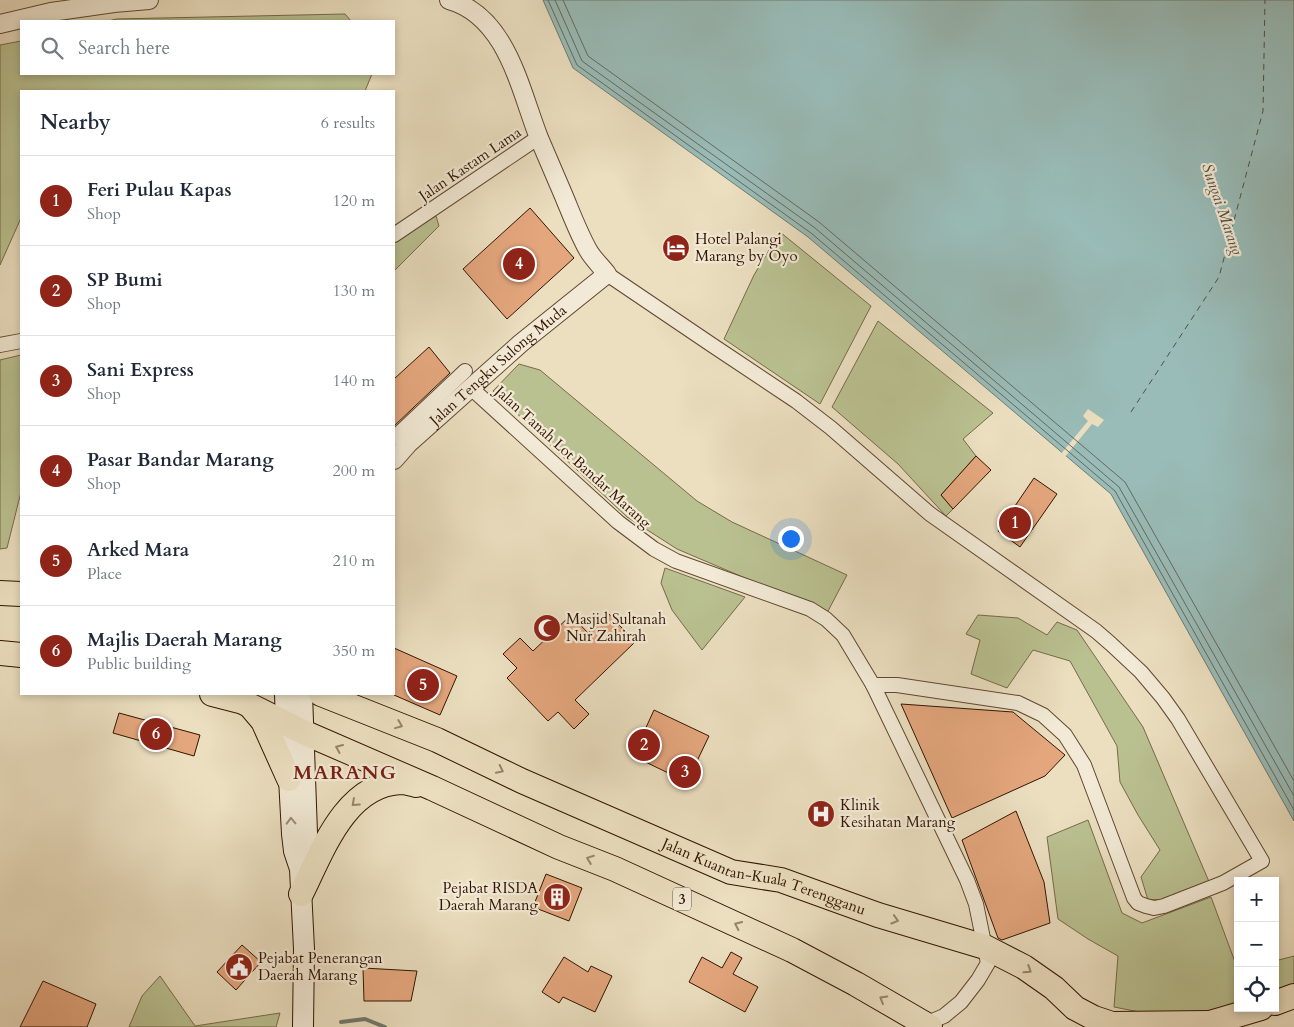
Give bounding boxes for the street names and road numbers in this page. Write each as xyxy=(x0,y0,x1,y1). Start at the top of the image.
street label: Jalan Kastam Lama xyxy=(413,122,526,207)
street label: Jalan Tengku Sulong Muda xyxy=(424,300,571,431)
street label: Jalan Tanah Lot Bandar Marang xyxy=(489,380,656,533)
street label: Jalan Kuantan-Kuala Terengganu xyxy=(657,832,868,920)
road number: 3 xyxy=(673,888,691,911)

